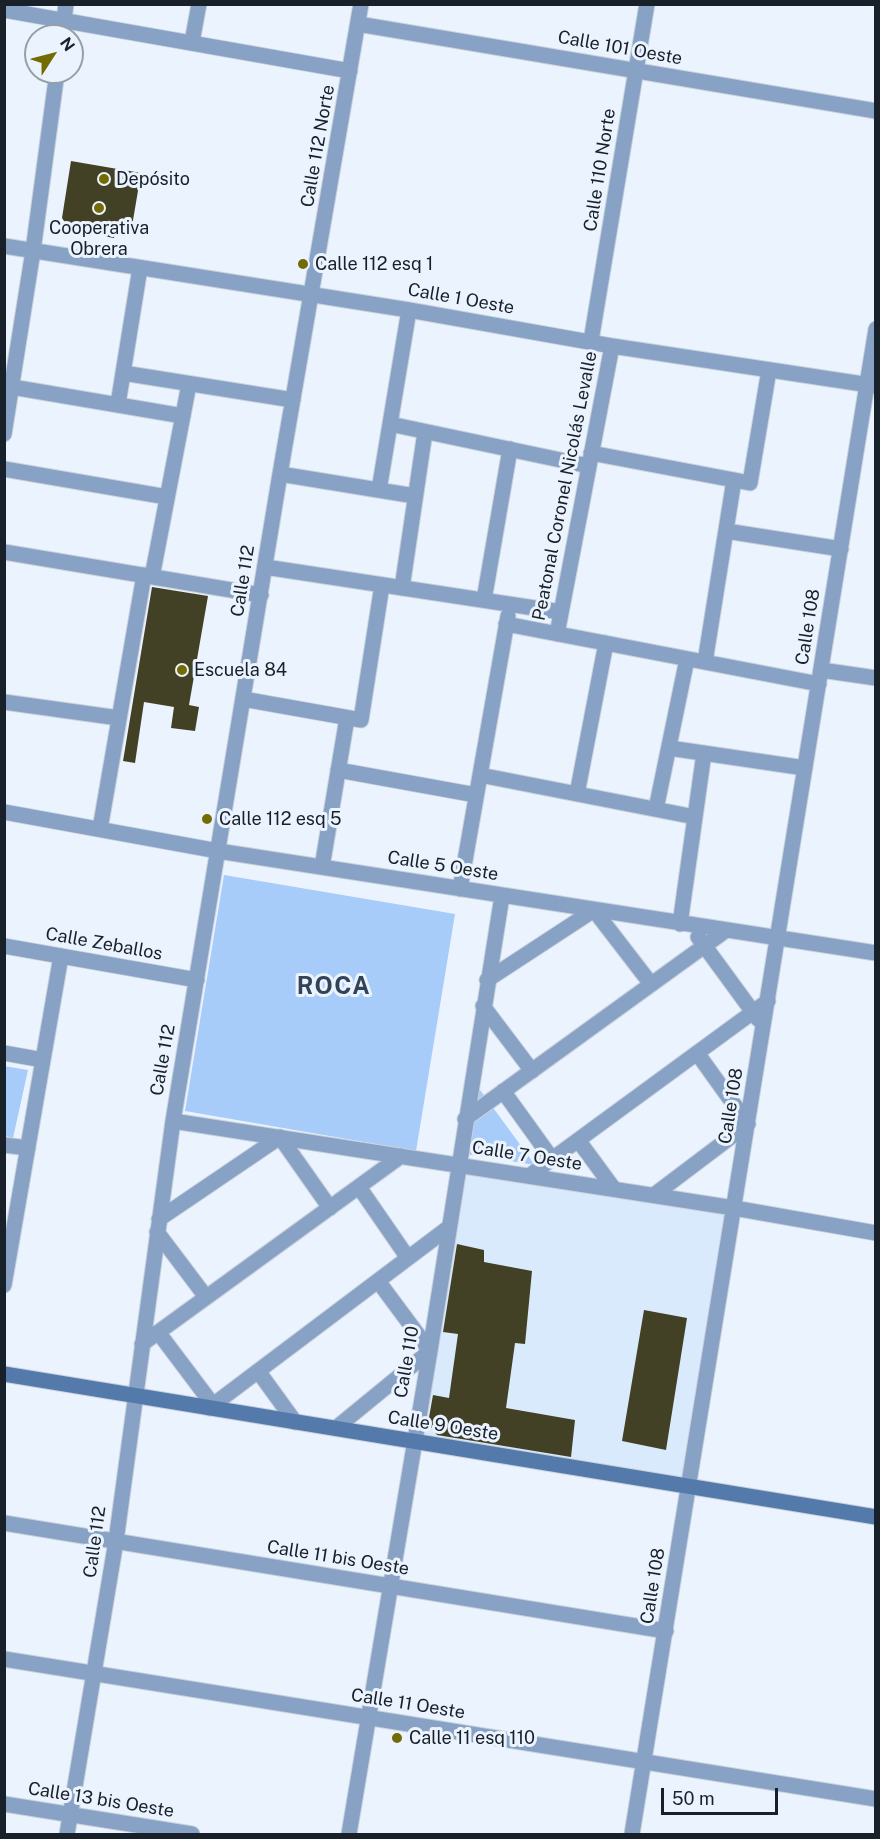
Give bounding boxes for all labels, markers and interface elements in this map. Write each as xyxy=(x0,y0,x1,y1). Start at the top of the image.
north arrow xyxy=(24,24,84,84)
street label: Calle 101 Oeste xyxy=(556,26,684,70)
text: N xyxy=(56,34,79,55)
street label: Calle 112 Norte xyxy=(297,83,339,209)
street label: Calle 110 Norte xyxy=(580,107,620,233)
place label: Depósito xyxy=(116,168,190,190)
marker: Depósito xyxy=(97,172,111,186)
marker: Cooperativa Obrera xyxy=(92,201,106,215)
place label: Cooperativa Obrera xyxy=(49,217,149,260)
place label: Calle 112 esq 1 xyxy=(315,253,433,275)
marker: Calle 112 esq 1 xyxy=(296,257,310,271)
street label: Calle 1 Oeste xyxy=(406,279,516,319)
street label: Peatonal Coronel Nicolás Levalle xyxy=(528,349,602,623)
street label: Calle 112 xyxy=(227,544,259,618)
street label: Calle 108 xyxy=(791,587,825,667)
place label: Escuela 84 xyxy=(194,659,287,681)
marker: Escuela 84 xyxy=(175,663,189,677)
place label: Calle 112 esq 5 xyxy=(219,808,342,830)
marker: Calle 112 esq 5 xyxy=(200,812,214,826)
street label: Calle 5 Oeste xyxy=(386,847,500,885)
street label: Calle Zeballos xyxy=(44,923,164,965)
district label: ROCA xyxy=(297,973,371,1001)
street label: Calle 112 xyxy=(146,1022,180,1098)
street label: Calle 108 xyxy=(714,1066,748,1146)
street label: Calle 7 Oeste xyxy=(470,1137,584,1175)
street label: Calle 110 xyxy=(390,1324,424,1400)
street label: Calle 9 Oeste xyxy=(386,1407,500,1445)
street label: Calle 112 xyxy=(79,1505,111,1579)
street label: Calle 11 bis Oeste xyxy=(265,1536,411,1580)
street label: Calle 108 xyxy=(636,1546,670,1626)
street label: Calle 11 Oeste xyxy=(349,1684,467,1724)
place label: Calle 11 esq 110 xyxy=(409,1727,535,1749)
marker: Calle 11 esq 110 xyxy=(390,1731,404,1745)
scale bar xyxy=(664,1776,781,1814)
street label: Calle 13 bis Oeste xyxy=(26,1778,176,1822)
text: 50 m xyxy=(672,1788,715,1809)

